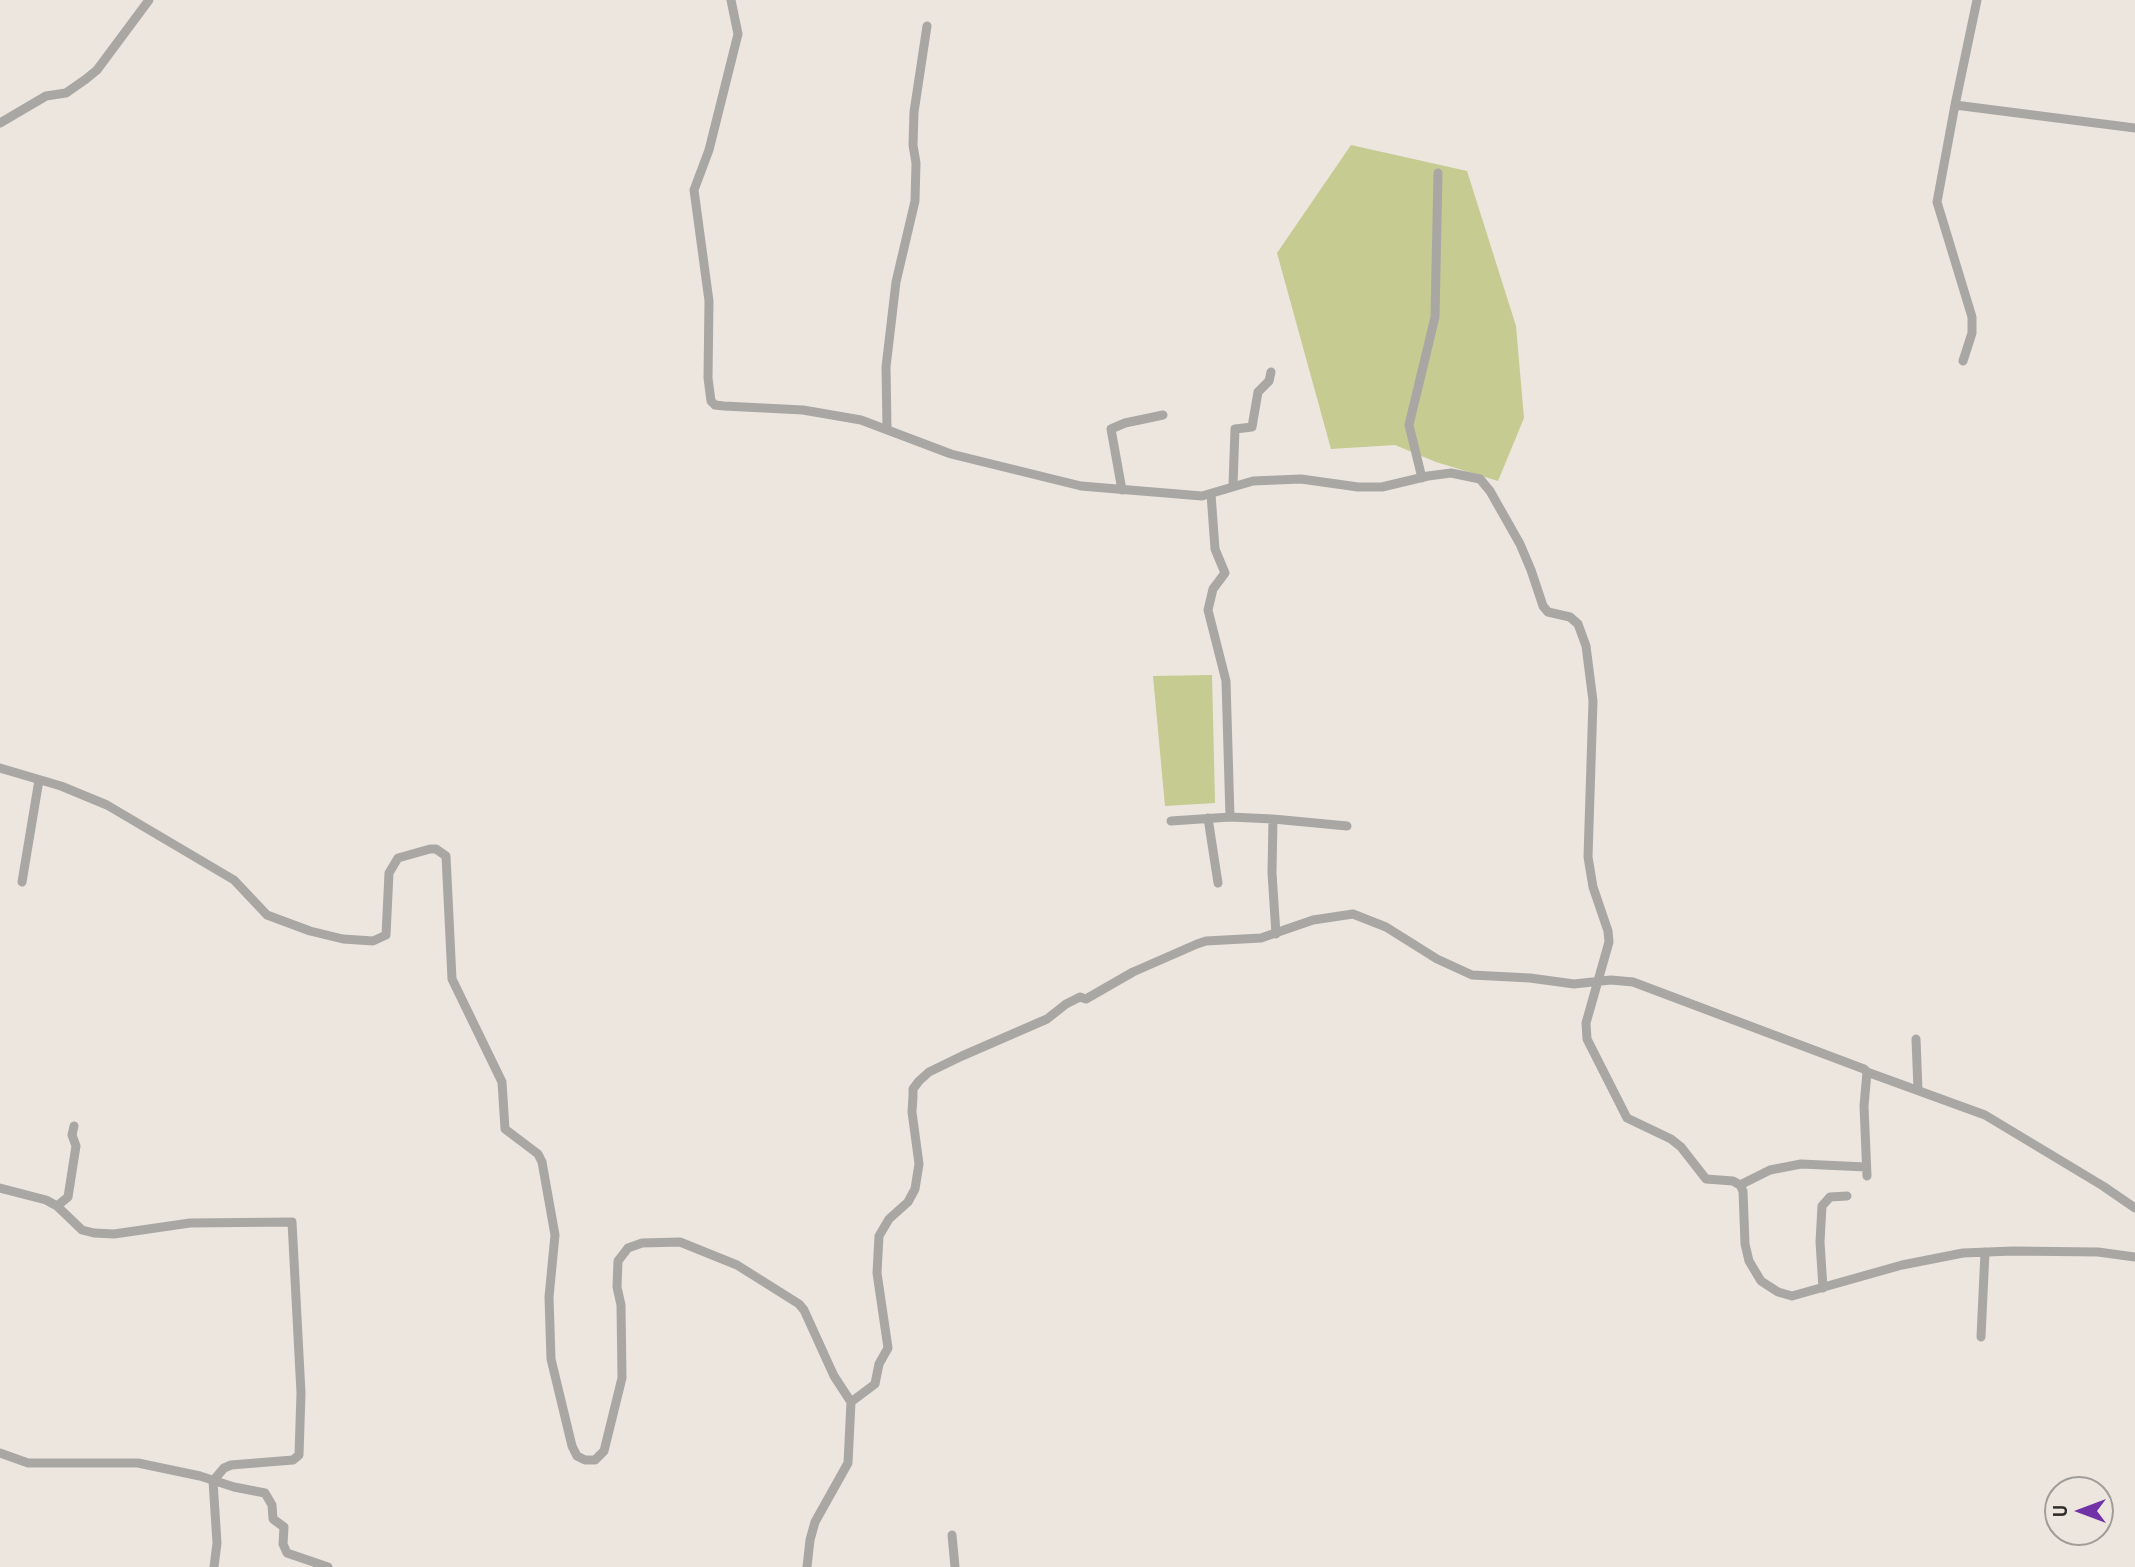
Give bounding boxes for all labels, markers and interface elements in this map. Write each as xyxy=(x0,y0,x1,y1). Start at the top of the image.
north arrow xyxy=(2044,1476,2114,1546)
text: U xyxy=(2048,1505,2072,1517)

